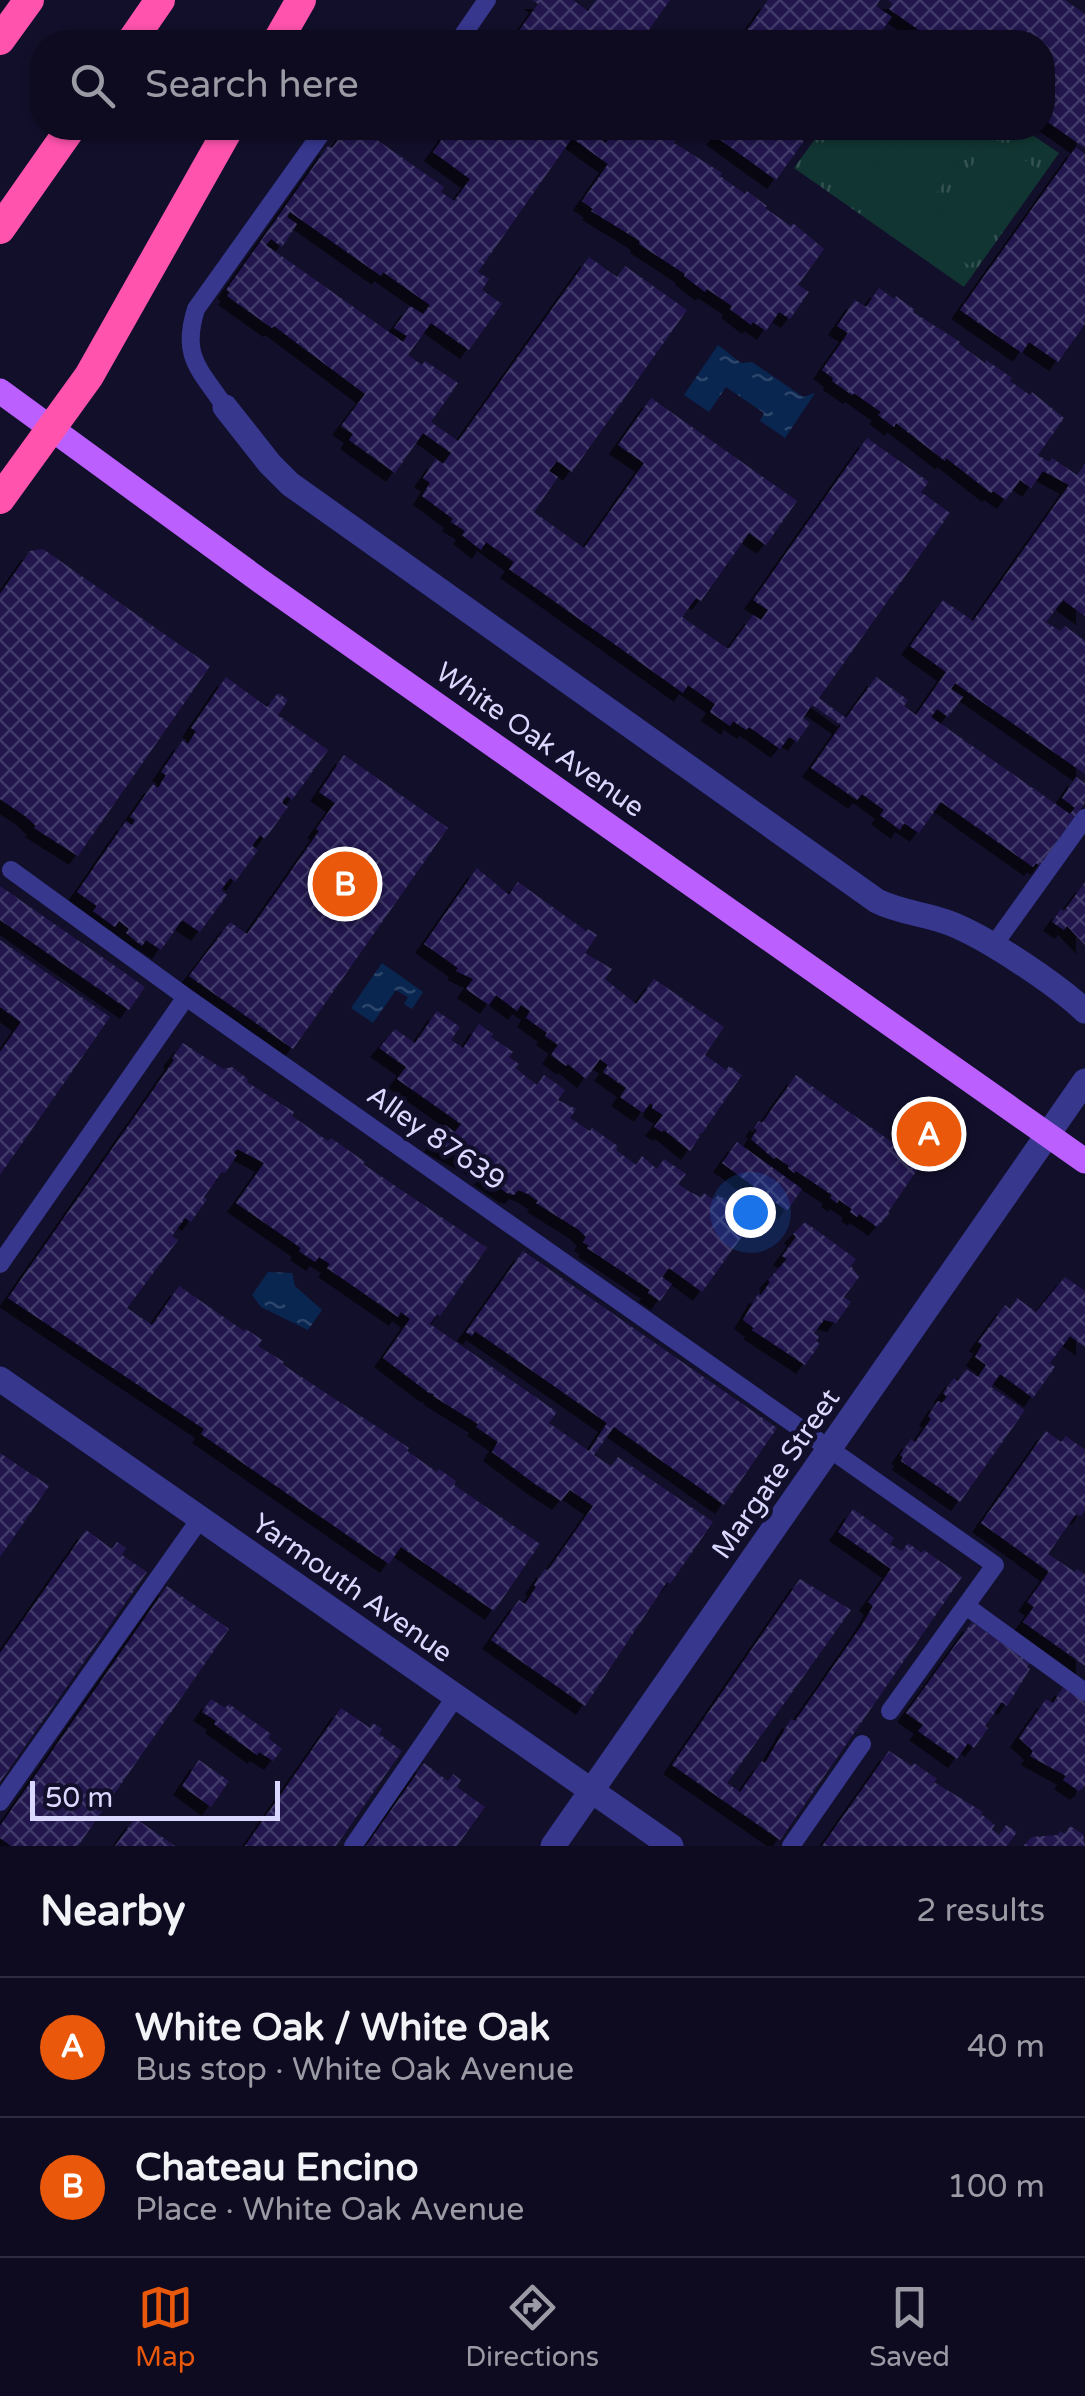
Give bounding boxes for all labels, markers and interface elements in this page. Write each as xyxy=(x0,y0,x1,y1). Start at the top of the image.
search box xyxy=(30,30,1055,140)
icon: search xyxy=(65,58,120,113)
text: Search here xyxy=(145,62,359,108)
street label: White Oak Avenue xyxy=(429,655,651,825)
pin: B xyxy=(312,846,378,922)
street label: Alley 87639 xyxy=(360,1078,512,1198)
pin: A xyxy=(896,1096,962,1172)
your location xyxy=(725,1187,776,1238)
street label: Margate Street xyxy=(705,1382,847,1566)
street label: Yarmouth Avenue xyxy=(245,1506,459,1670)
scale bar xyxy=(30,1776,280,1820)
text: 50 m xyxy=(45,1781,113,1815)
text: Nearby xyxy=(40,1886,185,1937)
text: 2 results xyxy=(916,1892,1045,1930)
text: White Oak / White Oak xyxy=(135,2005,550,2051)
text: A xyxy=(61,2028,84,2066)
text: 40 m xyxy=(967,2028,1045,2066)
text: Bus stop · White Oak Avenue xyxy=(135,2051,574,2089)
text: Chateau Encino xyxy=(135,2145,419,2191)
text: B xyxy=(61,2168,84,2206)
text: 100 m xyxy=(947,2168,1045,2206)
text: Place · White Oak Avenue xyxy=(135,2191,524,2229)
tab: Map xyxy=(135,2280,195,2374)
tab: Directions xyxy=(465,2280,599,2374)
tab: Saved xyxy=(869,2280,950,2374)

